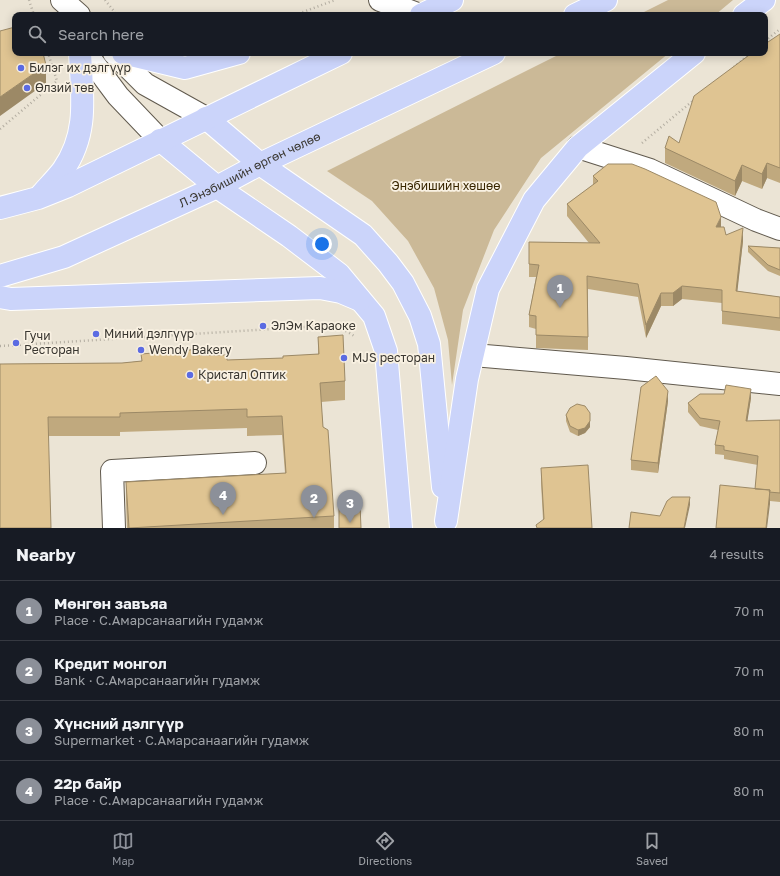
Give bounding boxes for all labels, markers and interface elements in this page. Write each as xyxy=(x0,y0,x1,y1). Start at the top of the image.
search box xyxy=(12,12,768,56)
icon: search xyxy=(26,23,48,45)
text: Search here xyxy=(58,25,144,43)
place label: Билэг их дэлгүүр xyxy=(29,60,131,75)
marker: Билэг их дэлгүүр xyxy=(16,63,26,73)
place label: Өлзий төв xyxy=(35,80,94,95)
marker: Өлзий төв xyxy=(22,83,32,93)
street label: Л.Энэбишийн өргөн чөлөө xyxy=(176,128,323,210)
park label: Энэбишийн хөшөө xyxy=(392,178,500,193)
your location xyxy=(312,234,332,254)
pin: 1 xyxy=(547,275,573,308)
place label: ЭлЭм Караоке xyxy=(271,318,356,333)
marker: ЭлЭм Караоке xyxy=(258,321,268,331)
place label: Миний дэлгүүр xyxy=(104,326,194,341)
place label: Гучи Ресторан xyxy=(24,328,80,357)
marker: Миний дэлгүүр xyxy=(91,329,101,339)
marker: Гучи Ресторан xyxy=(11,338,21,348)
place label: Wendy Bakery xyxy=(149,342,232,357)
marker: Wendy Bakery xyxy=(136,345,146,355)
place label: MJS ресторан xyxy=(352,350,435,365)
marker: MJS ресторан xyxy=(339,353,349,363)
place label: Кристал Оптик xyxy=(198,367,286,382)
marker: Кристал Оптик xyxy=(185,370,195,380)
pin: 4 xyxy=(210,482,236,515)
pin: 2 xyxy=(301,485,327,518)
pin: 3 xyxy=(337,490,363,523)
text: Nearby xyxy=(16,544,76,565)
text: 4 results xyxy=(710,546,764,562)
text: Мөнгөн завъяа xyxy=(54,594,167,612)
text: 1 xyxy=(26,603,32,619)
text: 70 m xyxy=(734,603,764,619)
text: Place · С.Амарсанаагийн гудамж xyxy=(54,612,263,628)
text: Кредит монгол xyxy=(54,654,167,672)
text: 2 xyxy=(25,663,33,679)
text: 70 m xyxy=(734,663,764,679)
text: Bank · С.Амарсанаагийн гудамж xyxy=(54,672,260,688)
text: Хүнсний дэлгүүр xyxy=(54,714,184,732)
text: 3 xyxy=(25,723,33,739)
text: 80 m xyxy=(733,723,764,739)
text: Supermarket · С.Амарсанаагийн гудамж xyxy=(54,732,309,748)
text: 22р байр xyxy=(54,774,121,792)
text: 4 xyxy=(25,783,33,799)
text: 80 m xyxy=(733,783,764,799)
text: Place · С.Амарсанаагийн гудамж xyxy=(54,792,263,808)
tab: Map xyxy=(112,830,134,867)
tab: Directions xyxy=(358,830,412,867)
tab: Saved xyxy=(636,830,668,867)

